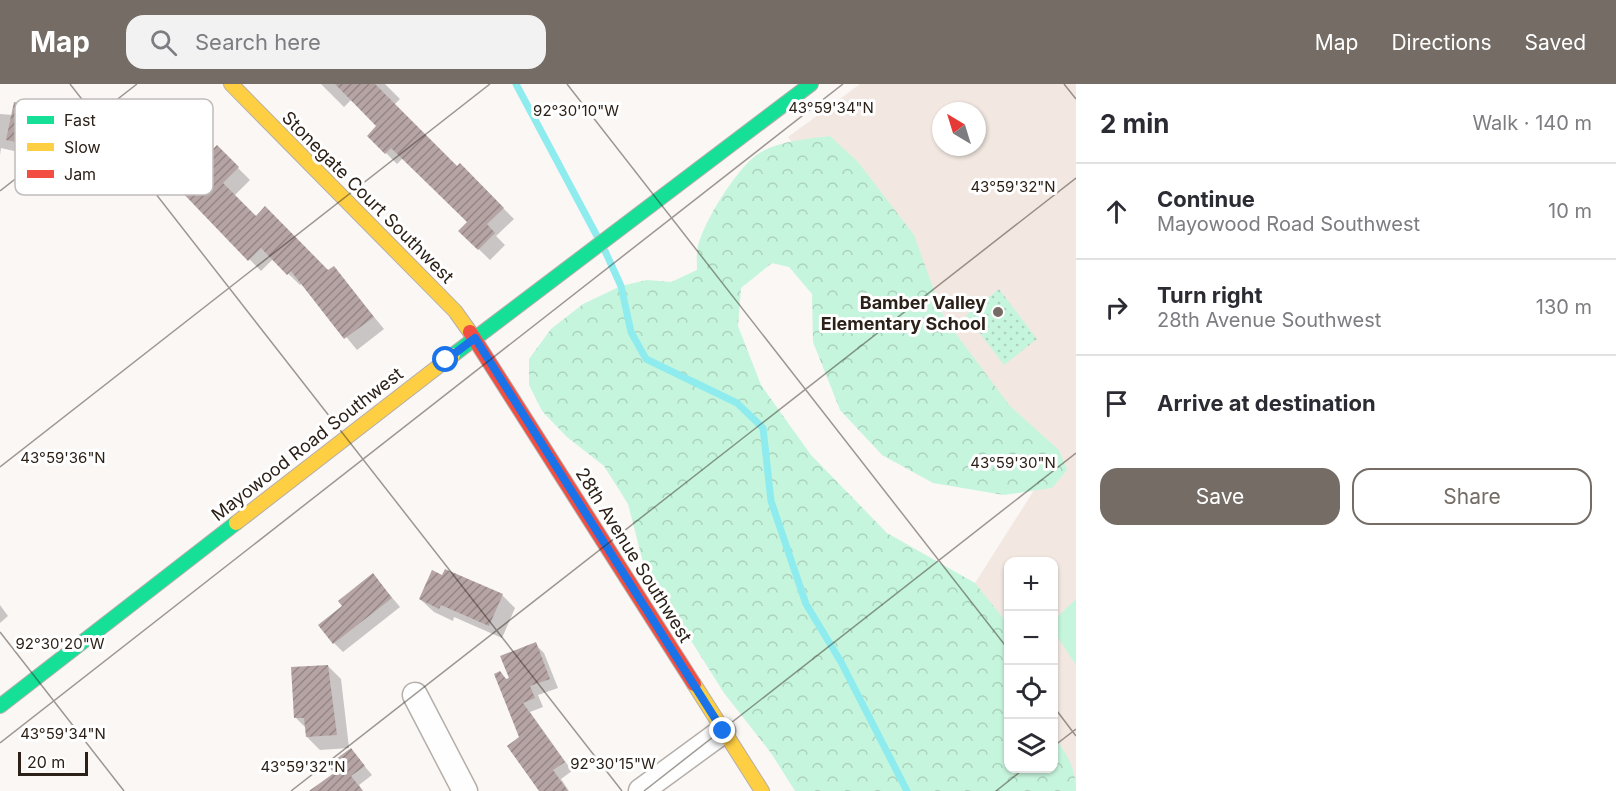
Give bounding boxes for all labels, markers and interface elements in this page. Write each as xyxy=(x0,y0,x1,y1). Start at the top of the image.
search box xyxy=(126,15,546,69)
text: Map xyxy=(30,25,90,59)
icon: search xyxy=(147,26,180,59)
text: Search here xyxy=(195,29,321,55)
text: Map xyxy=(1315,30,1358,55)
text: Directions xyxy=(1391,30,1492,55)
text: Saved xyxy=(1525,30,1586,55)
text: 43°59'34"N xyxy=(788,98,874,117)
legend xyxy=(15,99,213,195)
text: 92°30'10"W xyxy=(533,101,619,120)
north arrow xyxy=(932,102,986,156)
street label: Stonegate Court Southwest xyxy=(278,107,458,287)
text: 2 min xyxy=(1100,108,1170,139)
text: Fast xyxy=(64,110,96,130)
text: Walk · 140 m xyxy=(1472,111,1592,135)
text: Slow xyxy=(64,137,101,157)
text: Jam xyxy=(64,164,96,184)
text: 43°59'32"N xyxy=(970,177,1056,196)
text: Continue xyxy=(1157,186,1255,212)
icon: ahead xyxy=(1100,195,1133,228)
text: 10 m xyxy=(1548,199,1592,223)
text: Mayowood Road Southwest xyxy=(1157,212,1420,236)
text: Turn right xyxy=(1157,282,1263,308)
icon: right xyxy=(1100,291,1133,324)
place label: Bamber Valley Elementary School xyxy=(821,292,986,334)
text: 130 m xyxy=(1536,295,1592,319)
marker: Bamber Valley Elementary School xyxy=(991,305,1005,319)
text: 28th Avenue Southwest xyxy=(1157,308,1381,332)
route start xyxy=(432,346,458,372)
street label: Mayowood Road Southwest xyxy=(207,363,407,525)
icon: arrive xyxy=(1100,387,1133,420)
text: Arrive at destination xyxy=(1157,390,1376,416)
text: 43°59'36"N xyxy=(20,448,106,467)
text: 43°59'30"N xyxy=(970,453,1056,472)
street label: 28th Avenue Southwest xyxy=(572,464,696,646)
button: Save xyxy=(1100,468,1340,525)
button: Share xyxy=(1352,468,1592,525)
map controls xyxy=(1004,557,1058,773)
button: + xyxy=(1004,557,1058,611)
button: − xyxy=(1004,611,1058,665)
text: 92°30'20"W xyxy=(16,634,105,653)
button: locate xyxy=(1004,665,1058,719)
route end xyxy=(709,717,735,743)
button: layers xyxy=(1004,719,1058,773)
text: 43°59'34"N xyxy=(20,724,106,743)
scale bar xyxy=(18,749,88,776)
text: 20 m xyxy=(27,752,65,772)
text: 92°30'15"W xyxy=(570,754,656,773)
text: 43°59'32"N xyxy=(260,757,346,776)

